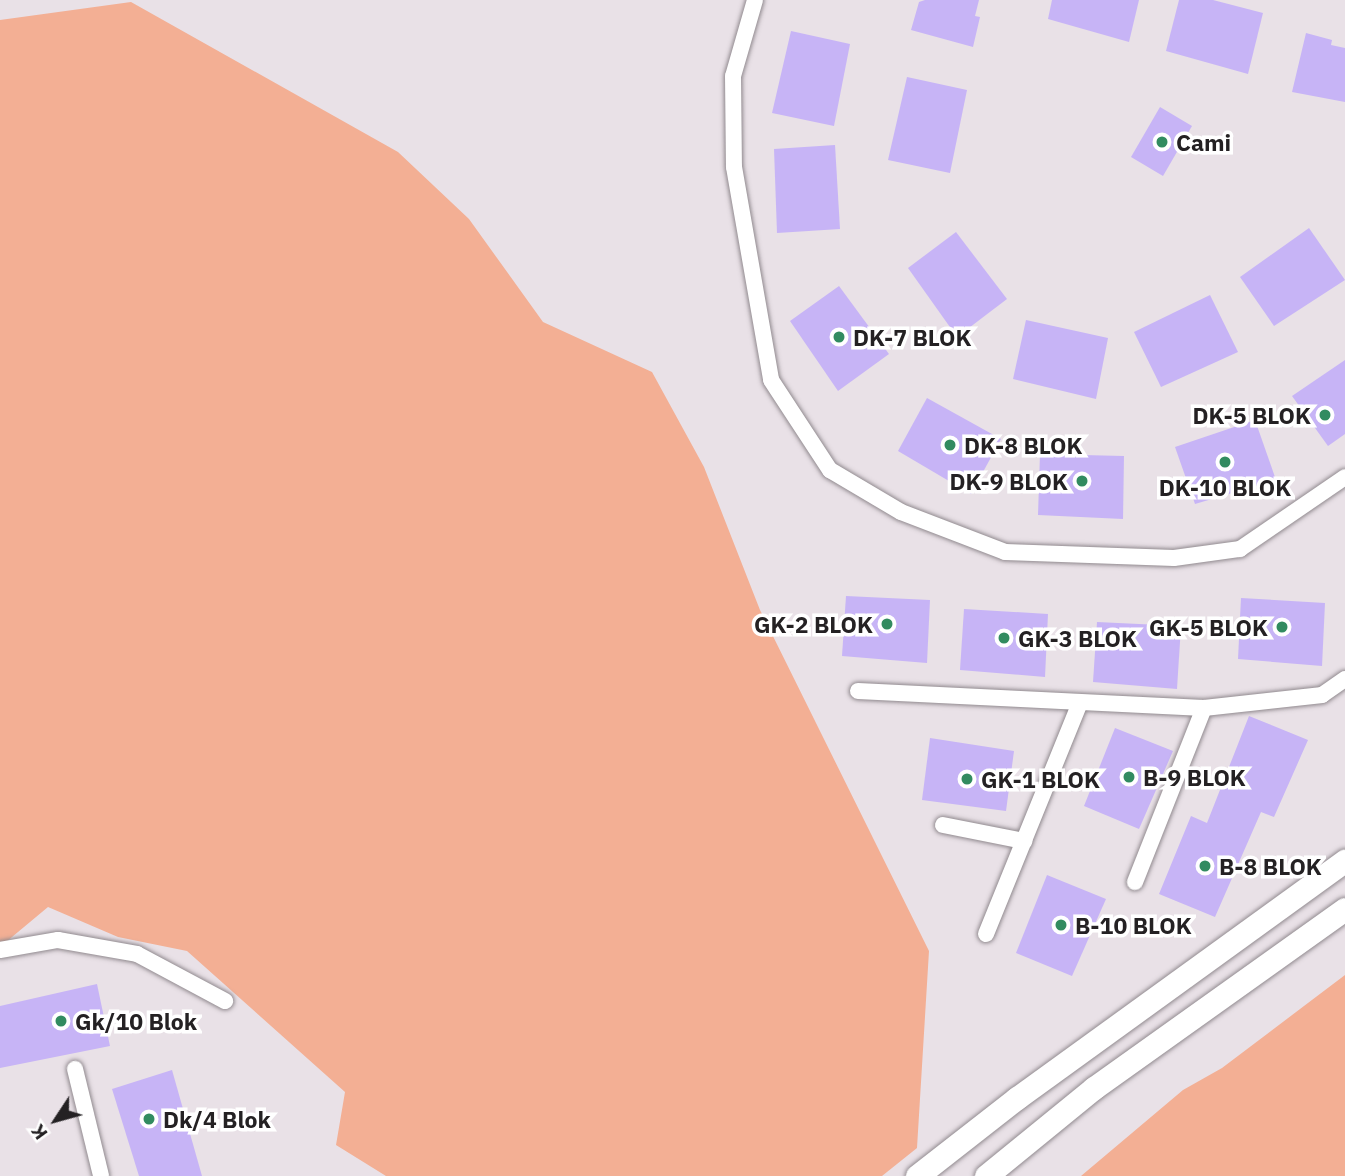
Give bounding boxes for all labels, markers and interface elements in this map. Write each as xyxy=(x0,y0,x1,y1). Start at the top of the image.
place label: Cami xyxy=(1176,128,1231,156)
marker: Cami xyxy=(1154,134,1170,150)
place label: DK-7 BLOK xyxy=(853,323,972,351)
marker: DK-7 BLOK xyxy=(831,329,847,345)
place label: DK-5 BLOK xyxy=(1192,401,1311,429)
marker: DK-5 BLOK xyxy=(1317,407,1333,423)
place label: DK-8 BLOK xyxy=(964,431,1083,459)
marker: DK-8 BLOK xyxy=(942,437,958,453)
marker: DK-10 BLOK xyxy=(1217,454,1233,470)
place label: DK-9 BLOK xyxy=(949,467,1068,495)
marker: DK-9 BLOK xyxy=(1074,473,1090,489)
place label: DK-10 BLOK xyxy=(1159,473,1291,501)
place label: GK-2 BLOK xyxy=(754,610,873,638)
place label: GK-5 BLOK xyxy=(1149,613,1268,641)
marker: GK-2 BLOK xyxy=(879,616,895,632)
marker: GK-5 BLOK xyxy=(1274,619,1290,635)
place label: GK-3 BLOK xyxy=(1018,624,1137,652)
marker: GK-3 BLOK xyxy=(996,630,1012,646)
place label: B-9 BLOK xyxy=(1143,763,1246,791)
place label: GK-1 BLOK xyxy=(981,765,1100,793)
marker: B-9 BLOK xyxy=(1121,769,1137,785)
marker: GK-1 BLOK xyxy=(959,771,975,787)
place label: B-8 BLOK xyxy=(1219,852,1322,880)
marker: B-8 BLOK xyxy=(1197,858,1213,874)
place label: B-10 BLOK xyxy=(1075,911,1192,939)
marker: B-10 BLOK xyxy=(1053,917,1069,933)
place label: Gk/10 Blok xyxy=(75,1007,197,1035)
marker: Gk/10 Blok xyxy=(53,1013,69,1029)
north arrow xyxy=(21,1085,91,1155)
place label: Dk/4 Blok xyxy=(163,1105,271,1133)
marker: Dk/4 Blok xyxy=(141,1111,157,1127)
text: K xyxy=(25,1120,53,1145)

